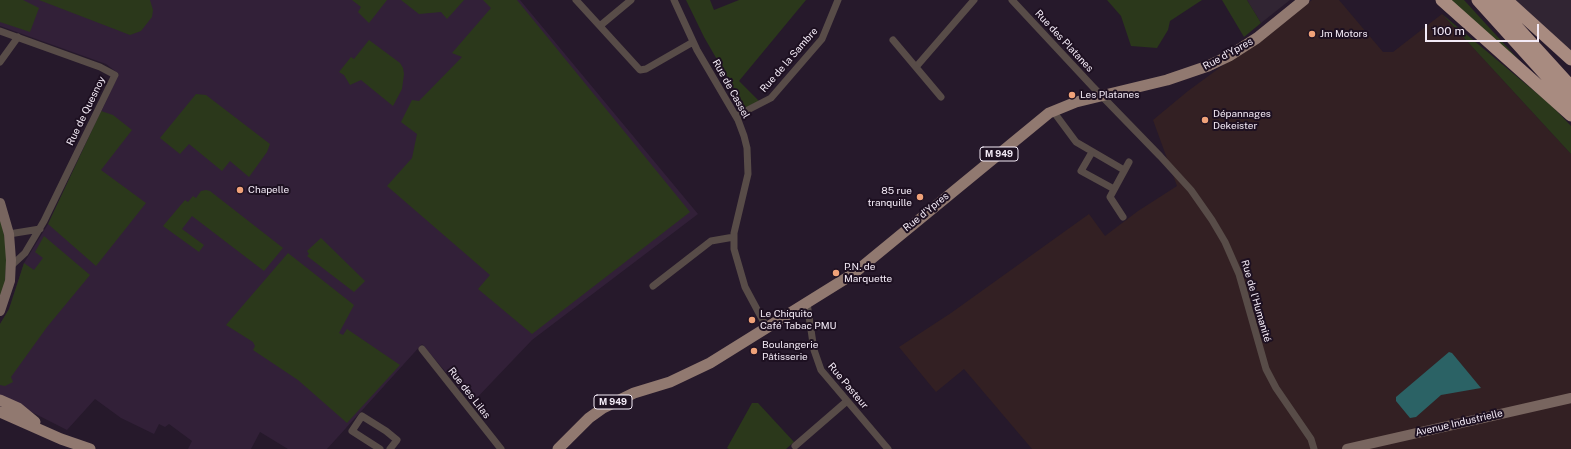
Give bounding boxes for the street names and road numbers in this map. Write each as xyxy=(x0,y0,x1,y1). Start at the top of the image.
street label: Rue des Platanes xyxy=(1032,8,1096,74)
street label: Rue de la Sambre xyxy=(758,25,820,95)
street label: Rue d'Ypres xyxy=(1201,35,1255,73)
street label: Rue de Cassel xyxy=(710,57,752,121)
street label: Rue de Quesnoy xyxy=(64,75,108,147)
road number: M 949 xyxy=(980,147,1018,161)
street label: Rue d'Ypres xyxy=(901,190,951,234)
street label: Rue de l'Humanité xyxy=(1239,258,1273,344)
street label: Rue Pasteur xyxy=(825,361,871,411)
street label: Rue des Lilas xyxy=(445,365,493,421)
road number: M 949 xyxy=(594,395,632,409)
street label: Avenue Industrielle xyxy=(1414,407,1504,439)

